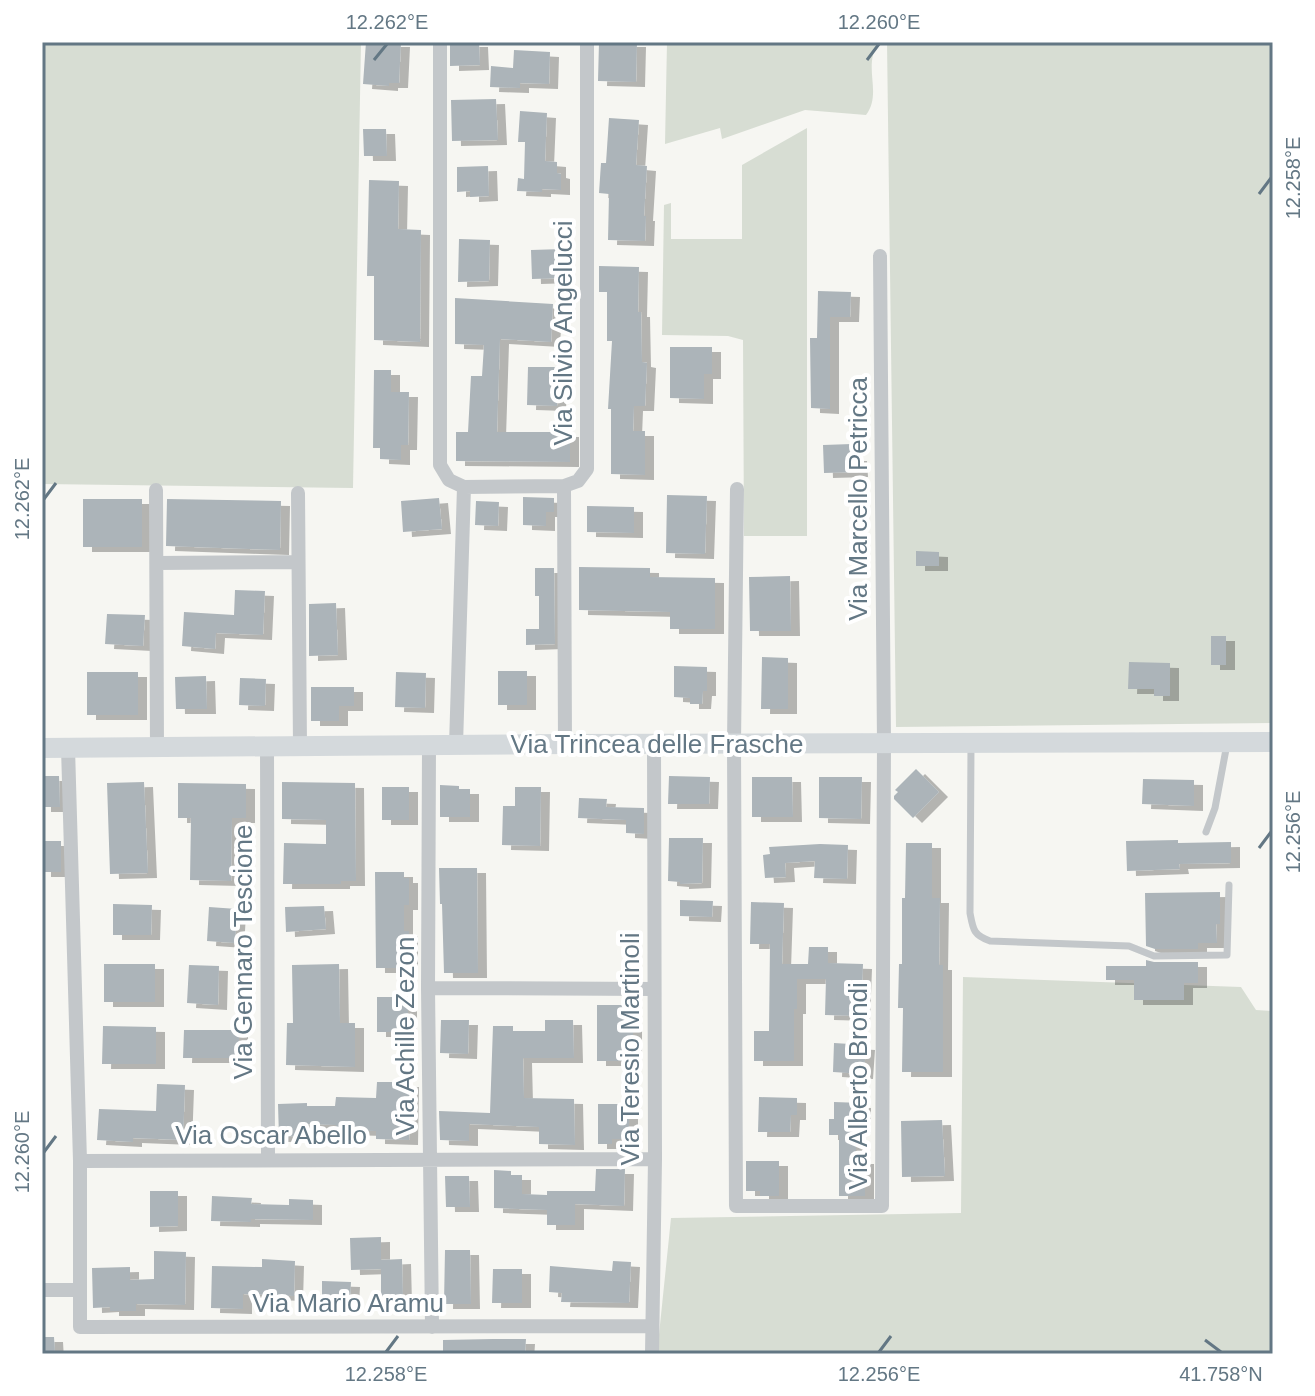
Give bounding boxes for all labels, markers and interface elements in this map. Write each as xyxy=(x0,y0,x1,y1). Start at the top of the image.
text: 12.262°E xyxy=(346,11,428,33)
text: 12.260°E xyxy=(838,11,920,33)
text: 12.258°E xyxy=(1282,137,1304,219)
street label: Via Silvio Angelucci xyxy=(548,221,578,446)
street label: Via Marcello Petricca xyxy=(843,377,873,621)
text: 12.262°E xyxy=(11,458,33,540)
street label: Via Trincea delle Frasche xyxy=(511,729,803,759)
text: 12.256°E xyxy=(1282,791,1304,873)
street label: Via Gennaro Tescione xyxy=(228,825,258,1079)
street label: Via Teresio Martinoli xyxy=(615,932,645,1166)
street label: Via Achille Zezon xyxy=(390,937,420,1135)
street label: Via Alberto Brondi xyxy=(843,982,873,1190)
text: 12.260°E xyxy=(11,1111,33,1193)
street label: Via Oscar Abello xyxy=(175,1120,367,1150)
street label: Via Mario Aramu xyxy=(252,1288,444,1318)
text: 12.258°E xyxy=(345,1363,427,1385)
text: 12.256°E xyxy=(838,1363,920,1385)
text: 41.758°N xyxy=(1179,1363,1263,1385)

